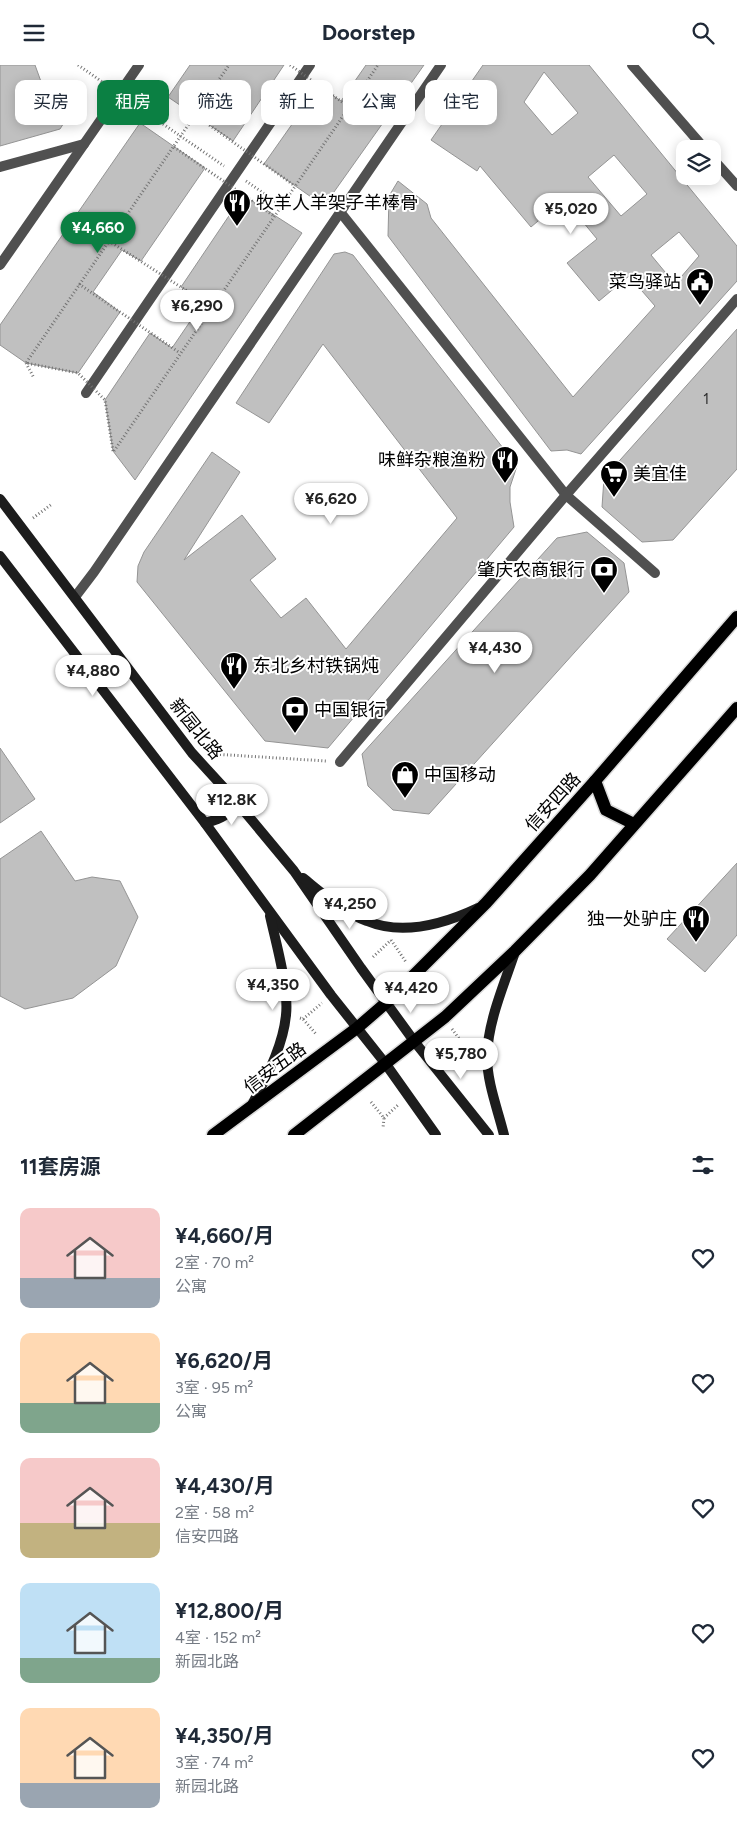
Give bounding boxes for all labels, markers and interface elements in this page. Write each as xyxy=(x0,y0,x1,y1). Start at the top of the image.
icon: menu xyxy=(20,19,48,47)
text: Doorstep xyxy=(322,19,415,46)
icon: search xyxy=(689,19,717,47)
chip: 买房 xyxy=(15,80,87,125)
chip: 租房 xyxy=(97,80,169,125)
chip: 筛选 xyxy=(179,80,251,125)
chip: 新上 xyxy=(261,80,333,125)
chip: 公寓 xyxy=(343,80,415,125)
chip: 住宅 xyxy=(425,80,497,125)
map controls xyxy=(676,140,721,185)
button: layers xyxy=(676,140,721,185)
restaurant icon: 牧羊人羊架子羊棒骨 xyxy=(222,188,252,227)
place label: 牧羊人羊架子羊棒骨 xyxy=(256,192,418,214)
pin: ¥5,020 xyxy=(530,193,612,235)
text: ¥5,020 xyxy=(545,199,597,218)
pin: ¥4,660 xyxy=(57,211,139,254)
text: ¥4,660 xyxy=(72,218,124,237)
public building icon: 菜鸟驿站 xyxy=(685,267,715,306)
place label: 菜鸟驿站 xyxy=(609,271,681,293)
pin: ¥6,290 xyxy=(156,289,238,332)
text: ¥6,290 xyxy=(171,296,223,315)
house number: 1 xyxy=(703,390,709,408)
restaurant icon: 味鲜杂粮渔粉 xyxy=(490,445,520,484)
place label: 味鲜杂粮渔粉 xyxy=(378,449,486,471)
supermarket icon: 美宜佳 xyxy=(599,459,629,498)
place label: 美宜佳 xyxy=(633,463,687,485)
pin: ¥6,620 xyxy=(290,483,372,525)
text: ¥6,620 xyxy=(305,489,357,508)
bank icon: 肇庆农商银行 xyxy=(589,555,619,594)
place label: 肇庆农商银行 xyxy=(477,559,585,581)
pin: ¥4,430 xyxy=(454,631,536,674)
text: ¥4,430 xyxy=(468,638,522,657)
restaurant icon: 东北乡村铁锅炖 xyxy=(219,651,249,690)
pin: ¥4,880 xyxy=(52,655,134,697)
place label: 东北乡村铁锅炖 xyxy=(253,655,379,677)
text: ¥4,880 xyxy=(66,661,120,680)
street label: 新园北路 xyxy=(165,694,227,764)
bank icon: 中国银行 xyxy=(280,695,310,734)
place label: 中国银行 xyxy=(314,699,386,721)
shop icon: 中国移动 xyxy=(390,760,420,799)
place label: 中国移动 xyxy=(424,764,496,786)
street label: 信安四路 xyxy=(521,768,585,836)
pin: ¥12.8K xyxy=(191,783,273,826)
text: ¥12.8K xyxy=(207,790,257,809)
pin: ¥4,250 xyxy=(309,887,391,930)
text: ¥4,250 xyxy=(324,894,376,913)
restaurant icon: 独一处驴庄 xyxy=(681,904,711,943)
place label: 独一处驴庄 xyxy=(587,908,677,930)
pin: ¥4,350 xyxy=(232,969,314,1011)
pin: ¥4,420 xyxy=(370,971,452,1014)
text: ¥4,350 xyxy=(247,975,299,994)
text: ¥4,420 xyxy=(384,978,438,997)
pin: ¥5,780 xyxy=(420,1037,502,1080)
street label: 信安五路 xyxy=(240,1038,310,1098)
text: ¥5,780 xyxy=(435,1044,487,1063)
icon: filters xyxy=(689,1151,717,1179)
text: 11套房源 xyxy=(20,1154,101,1179)
text: ¥4,660/月 xyxy=(175,1223,274,1248)
icon: home xyxy=(60,1228,120,1288)
icon: heart xyxy=(689,1244,717,1272)
text: 2室 · 70 m² xyxy=(175,1253,254,1272)
text: 公寓 xyxy=(175,1277,207,1296)
text: ¥6,620/月 xyxy=(175,1348,273,1373)
icon: home xyxy=(60,1353,120,1413)
icon: heart xyxy=(689,1369,717,1397)
text: 3室 · 95 m² xyxy=(175,1378,253,1397)
text: 公寓 xyxy=(175,1402,207,1421)
text: ¥4,430/月 xyxy=(175,1473,275,1498)
icon: home xyxy=(60,1478,120,1538)
icon: heart xyxy=(689,1494,717,1522)
text: 2室 · 58 m² xyxy=(175,1503,254,1522)
text: 信安四路 xyxy=(175,1527,239,1546)
text: ¥12,800/月 xyxy=(175,1598,284,1623)
icon: home xyxy=(60,1603,120,1663)
icon: heart xyxy=(689,1619,717,1647)
text: 4室 · 152 m² xyxy=(175,1628,261,1647)
text: 新园北路 xyxy=(175,1652,239,1671)
text: ¥4,350/月 xyxy=(175,1723,274,1748)
icon: home xyxy=(60,1728,120,1788)
icon: heart xyxy=(689,1744,717,1772)
text: 3室 · 74 m² xyxy=(175,1753,254,1772)
text: 新园北路 xyxy=(175,1777,239,1796)

